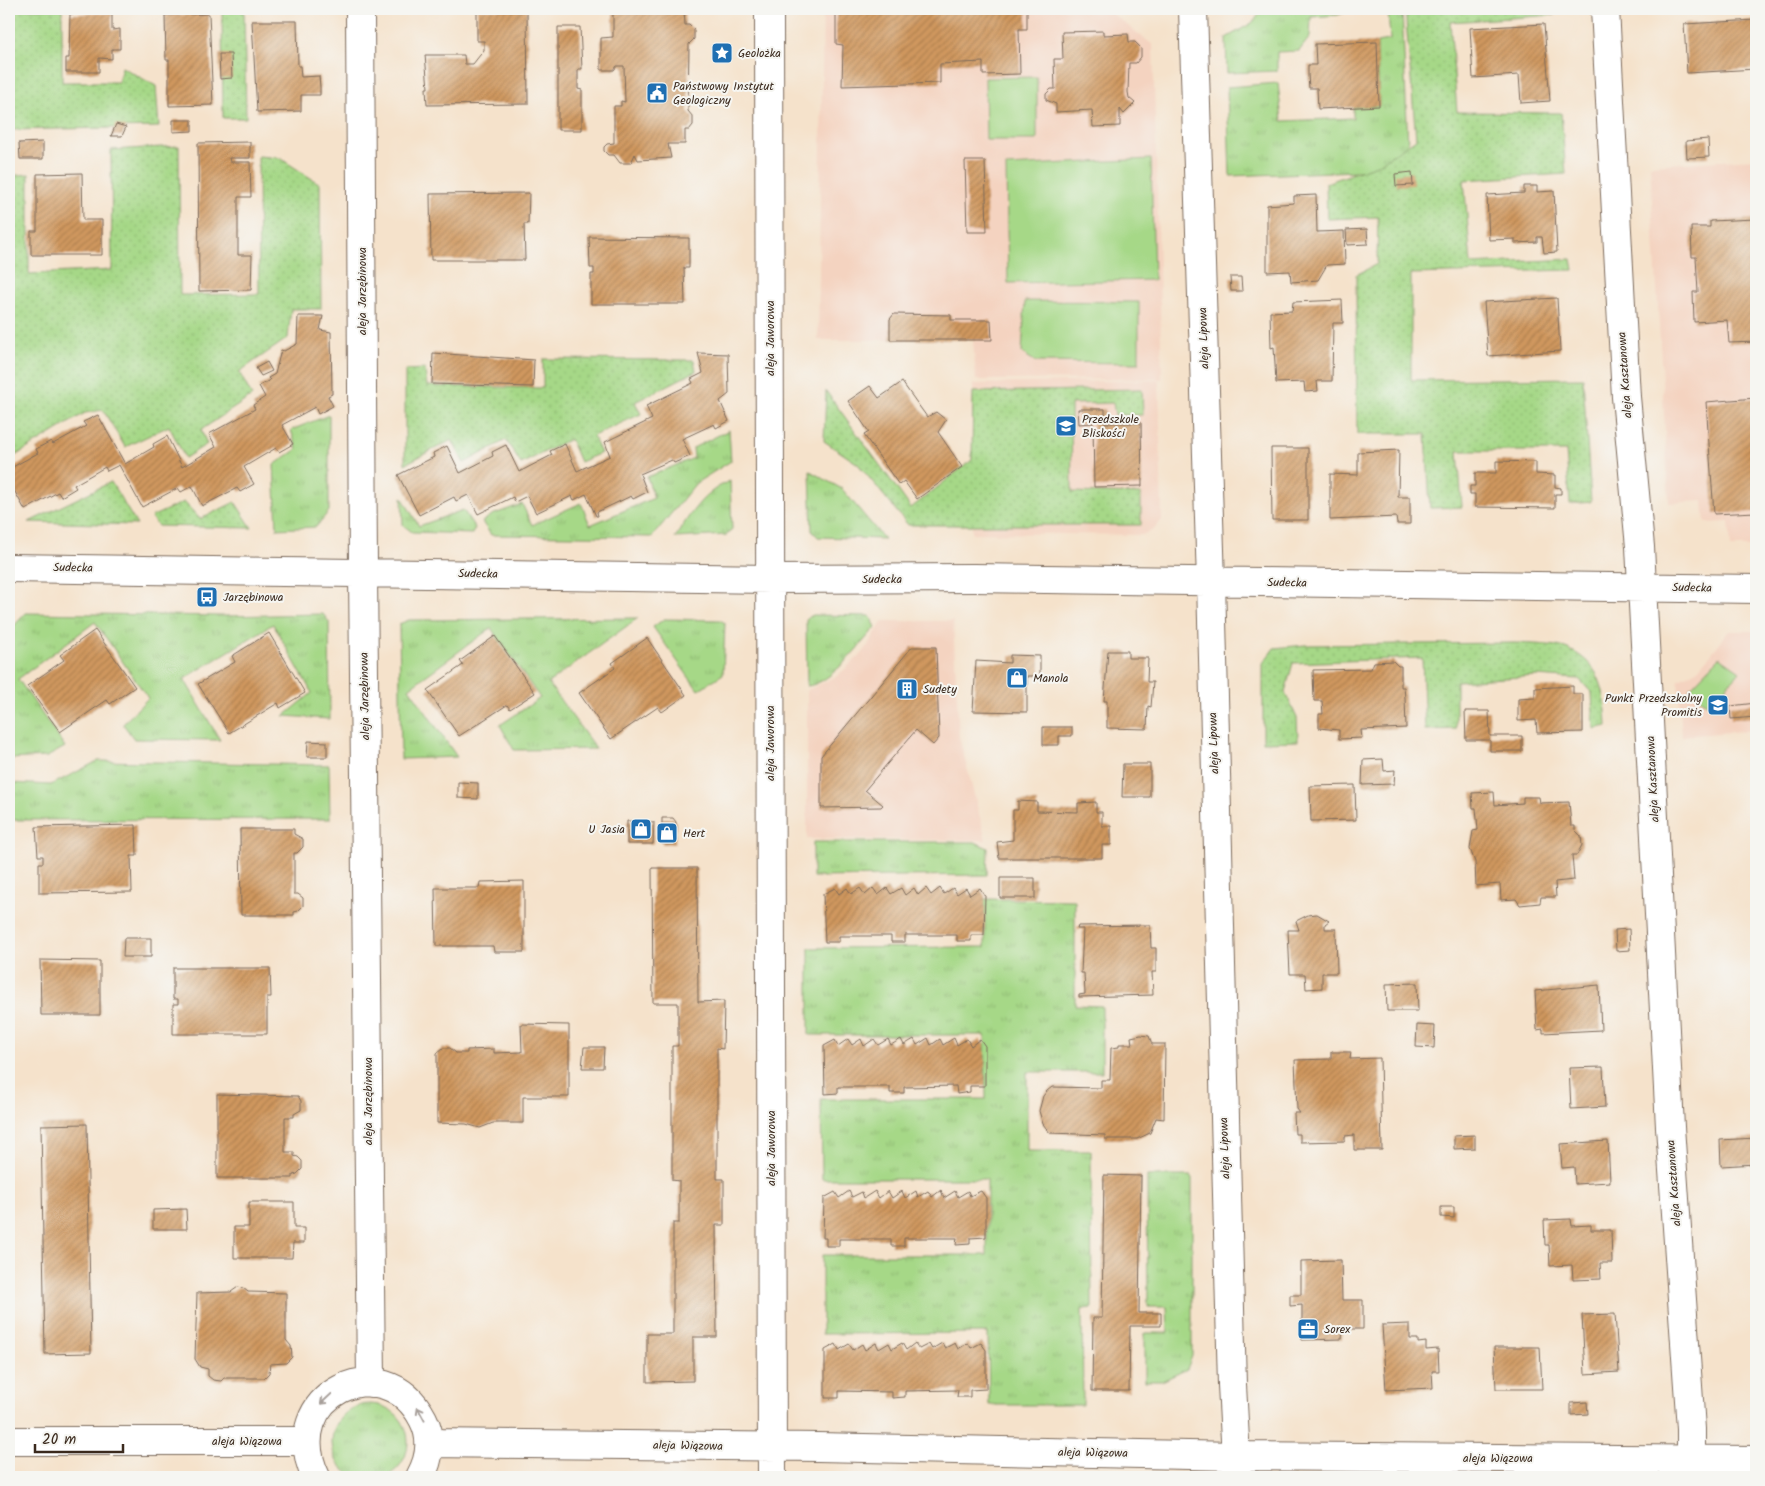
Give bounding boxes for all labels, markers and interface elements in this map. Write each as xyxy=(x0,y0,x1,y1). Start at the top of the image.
place icon: Geolożka xyxy=(710,41,734,65)
place label: Geolożka xyxy=(738,44,781,63)
place label: Państwowy Instytut Geologiczny xyxy=(673,77,774,110)
public building icon: Państwowy Instytut Geologiczny xyxy=(645,81,669,105)
street label: aleja Jarzębinowa xyxy=(353,247,372,335)
street label: aleja Jaworowa xyxy=(761,300,780,376)
street label: aleja Lipowa xyxy=(1193,306,1215,369)
street label: aleja Kasztanowa xyxy=(1612,331,1637,419)
place label: Przedszkole Bliskości xyxy=(1082,410,1140,443)
school or university icon: Przedszkole Bliskości xyxy=(1054,414,1078,438)
street label: Sudecka xyxy=(53,558,94,578)
street label: Sudecka xyxy=(458,564,499,584)
street label: Sudecka xyxy=(862,570,902,589)
street label: Sudecka xyxy=(1267,573,1308,593)
street label: Sudecka xyxy=(1672,578,1713,598)
bus stop icon: Jarzębinowa xyxy=(195,585,219,609)
place label: Jarzębinowa xyxy=(223,588,284,607)
street label: aleja Jarzębinowa xyxy=(355,652,375,740)
shop icon: Manola xyxy=(1005,666,1029,690)
place label: Manola xyxy=(1033,669,1069,688)
building icon: Sudety xyxy=(895,677,919,701)
place label: Sudety xyxy=(923,680,957,699)
place label: Punkt Przedszkolny Promitis xyxy=(1605,689,1702,722)
school or university icon: Punkt Przedszkolny Promitis xyxy=(1706,693,1730,717)
street label: aleja Jaworowa xyxy=(761,705,780,781)
street label: aleja Lipowa xyxy=(1203,711,1225,774)
street label: aleja Kasztanowa xyxy=(1641,735,1665,823)
shop icon: U Jasia xyxy=(629,817,653,841)
place label: U Jasia xyxy=(588,820,625,839)
shop icon: Hert xyxy=(655,821,679,845)
place label: Hert xyxy=(683,824,705,843)
street label: aleja Jarzębinowa xyxy=(359,1057,378,1145)
street label: aleja Jaworowa xyxy=(762,1110,781,1186)
street label: aleja Lipowa xyxy=(1214,1116,1236,1179)
street label: aleja Kasztanowa xyxy=(1661,1139,1686,1227)
office icon: Sorex xyxy=(1296,1317,1320,1341)
place label: Sorex xyxy=(1324,1320,1351,1339)
one-way arrow xyxy=(320,1393,333,1405)
one-way arrow xyxy=(416,1407,426,1422)
scale bar xyxy=(35,1421,122,1453)
text: 20 m xyxy=(42,1428,76,1452)
street label: aleja Wiązowa xyxy=(212,1432,282,1451)
street label: aleja Wiązowa xyxy=(653,1436,723,1456)
street label: aleja Wiązowa xyxy=(1058,1443,1128,1463)
street label: aleja Wiązowa xyxy=(1463,1449,1533,1468)

